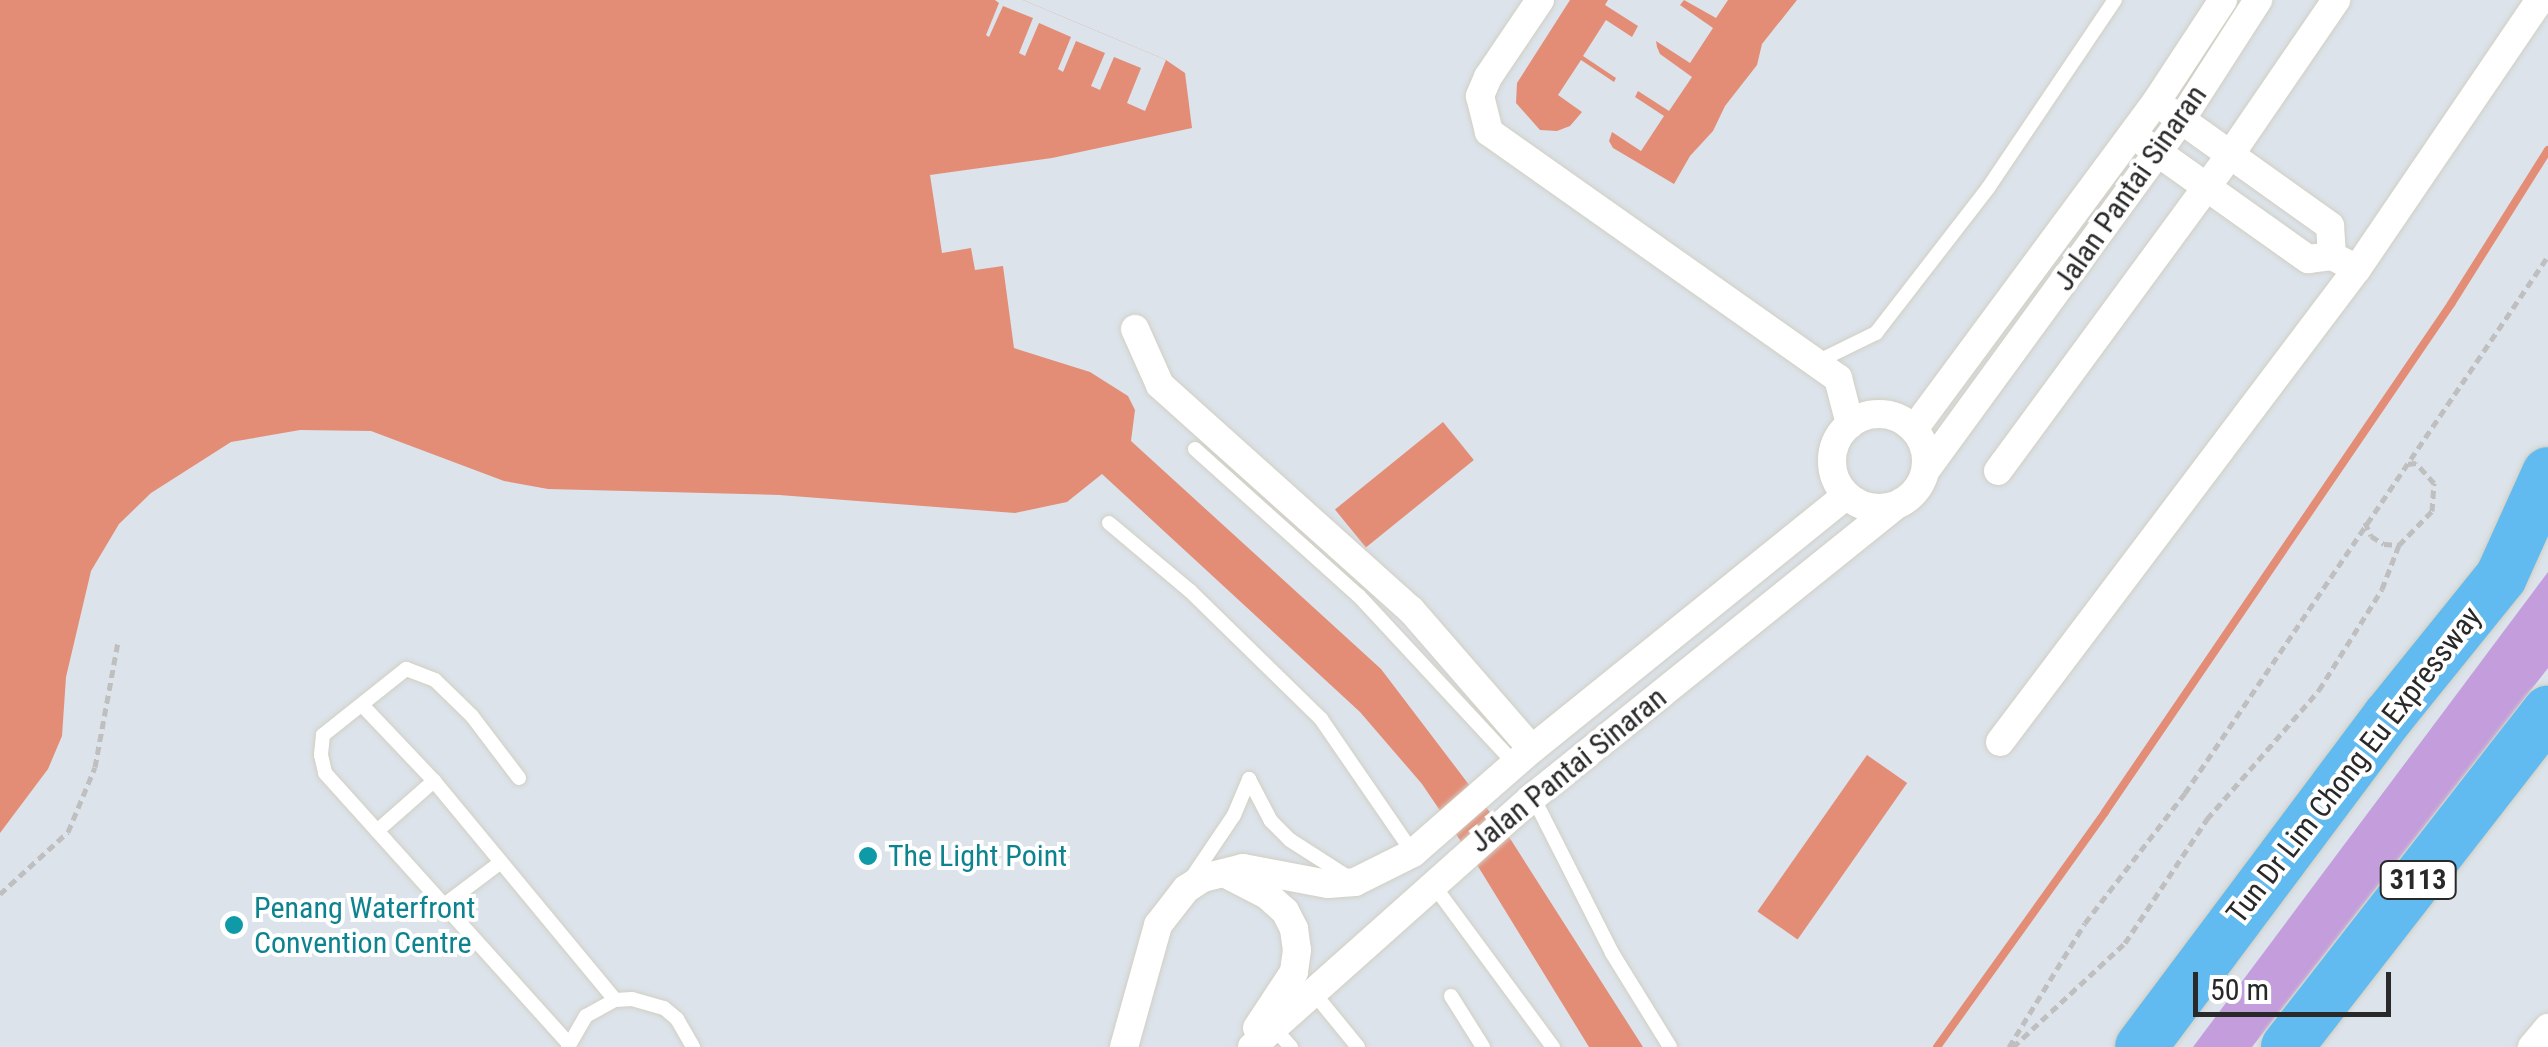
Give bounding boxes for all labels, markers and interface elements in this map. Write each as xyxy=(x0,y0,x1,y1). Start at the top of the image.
street label: Jalan Pantai Sinaran xyxy=(2046,78,2214,298)
street label: Tun Dr Lim Chong Eu Expressway xyxy=(2219,599,2489,931)
street label: Jalan Pantai Sinaran xyxy=(1462,680,1674,860)
place label: The Light Point xyxy=(888,838,1067,874)
marker: The Light Point xyxy=(857,845,879,867)
road number: 3113 xyxy=(2378,857,2458,903)
place label: Penang Waterfront Convention Centre xyxy=(254,890,475,960)
marker: Penang Waterfront Convention Centre xyxy=(223,914,245,936)
scale bar xyxy=(2198,952,2396,1014)
text: 50 m xyxy=(2210,972,2269,1007)

